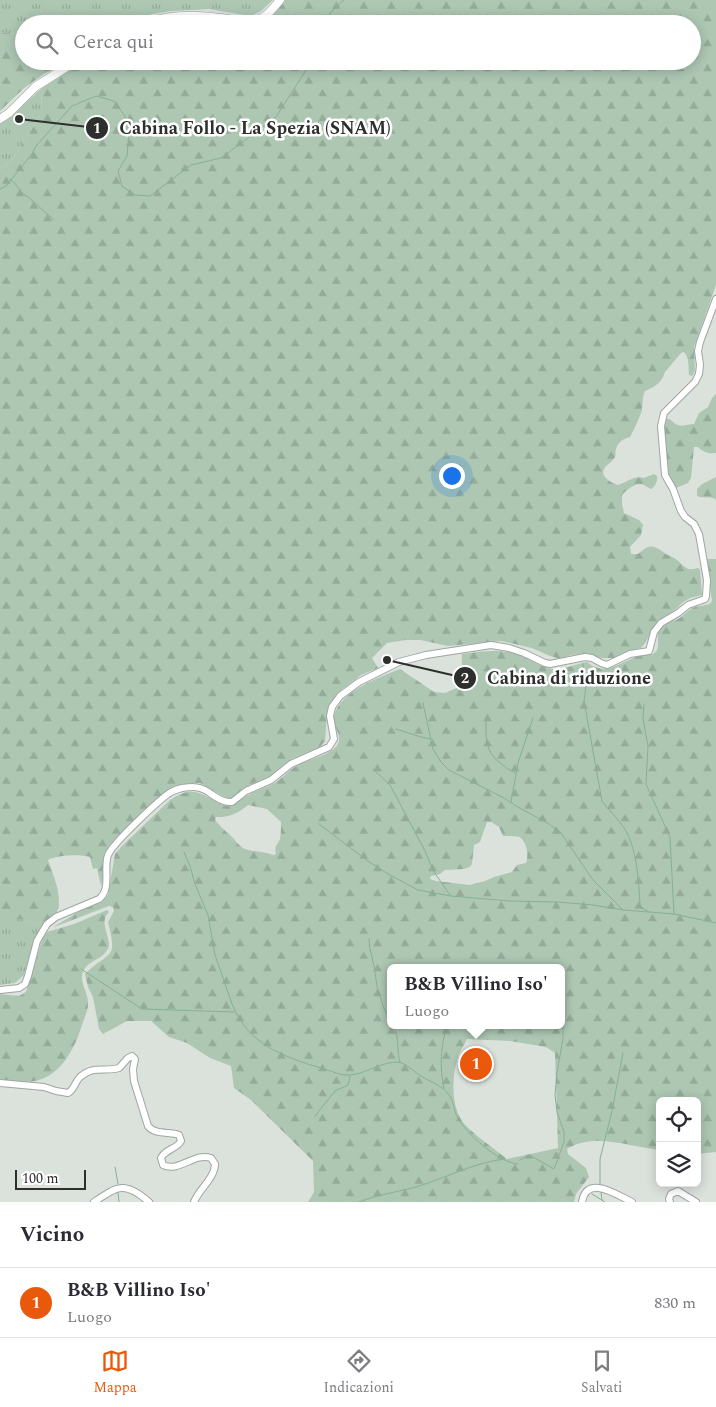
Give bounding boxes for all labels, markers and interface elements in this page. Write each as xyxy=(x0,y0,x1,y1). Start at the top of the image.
search box xyxy=(15,15,701,70)
text: Cerca qui xyxy=(73,28,154,57)
icon: search xyxy=(33,29,61,57)
callout: Cabina Follo - La Spezia (SNAM) xyxy=(84,111,401,144)
text: Cabina Follo - La Spezia (SNAM) xyxy=(119,115,391,142)
text: 1 xyxy=(93,117,101,140)
your location xyxy=(439,463,465,489)
callout: Cabina di riduzione xyxy=(452,662,661,695)
text: Cabina di riduzione xyxy=(487,665,651,692)
text: 2 xyxy=(461,667,469,690)
popup xyxy=(387,964,565,1029)
text: B&B Villino Iso' xyxy=(404,970,548,999)
text: Luogo xyxy=(404,999,449,1023)
pin: 1 xyxy=(460,1045,492,1083)
map controls xyxy=(656,1097,701,1187)
button: locate xyxy=(656,1097,701,1142)
button: layers xyxy=(656,1142,701,1187)
scale bar xyxy=(15,1167,86,1190)
text: 100 m xyxy=(22,1168,59,1189)
text: Vicino xyxy=(20,1219,84,1251)
text: B&B Villino Iso' xyxy=(67,1276,211,1305)
text: 1 xyxy=(32,1291,40,1315)
text: 830 m xyxy=(654,1291,696,1315)
text: Luogo xyxy=(67,1305,112,1329)
tab: Mappa xyxy=(94,1347,137,1398)
tab: Indicazioni xyxy=(324,1347,394,1398)
tab: Salvati xyxy=(581,1347,622,1398)

